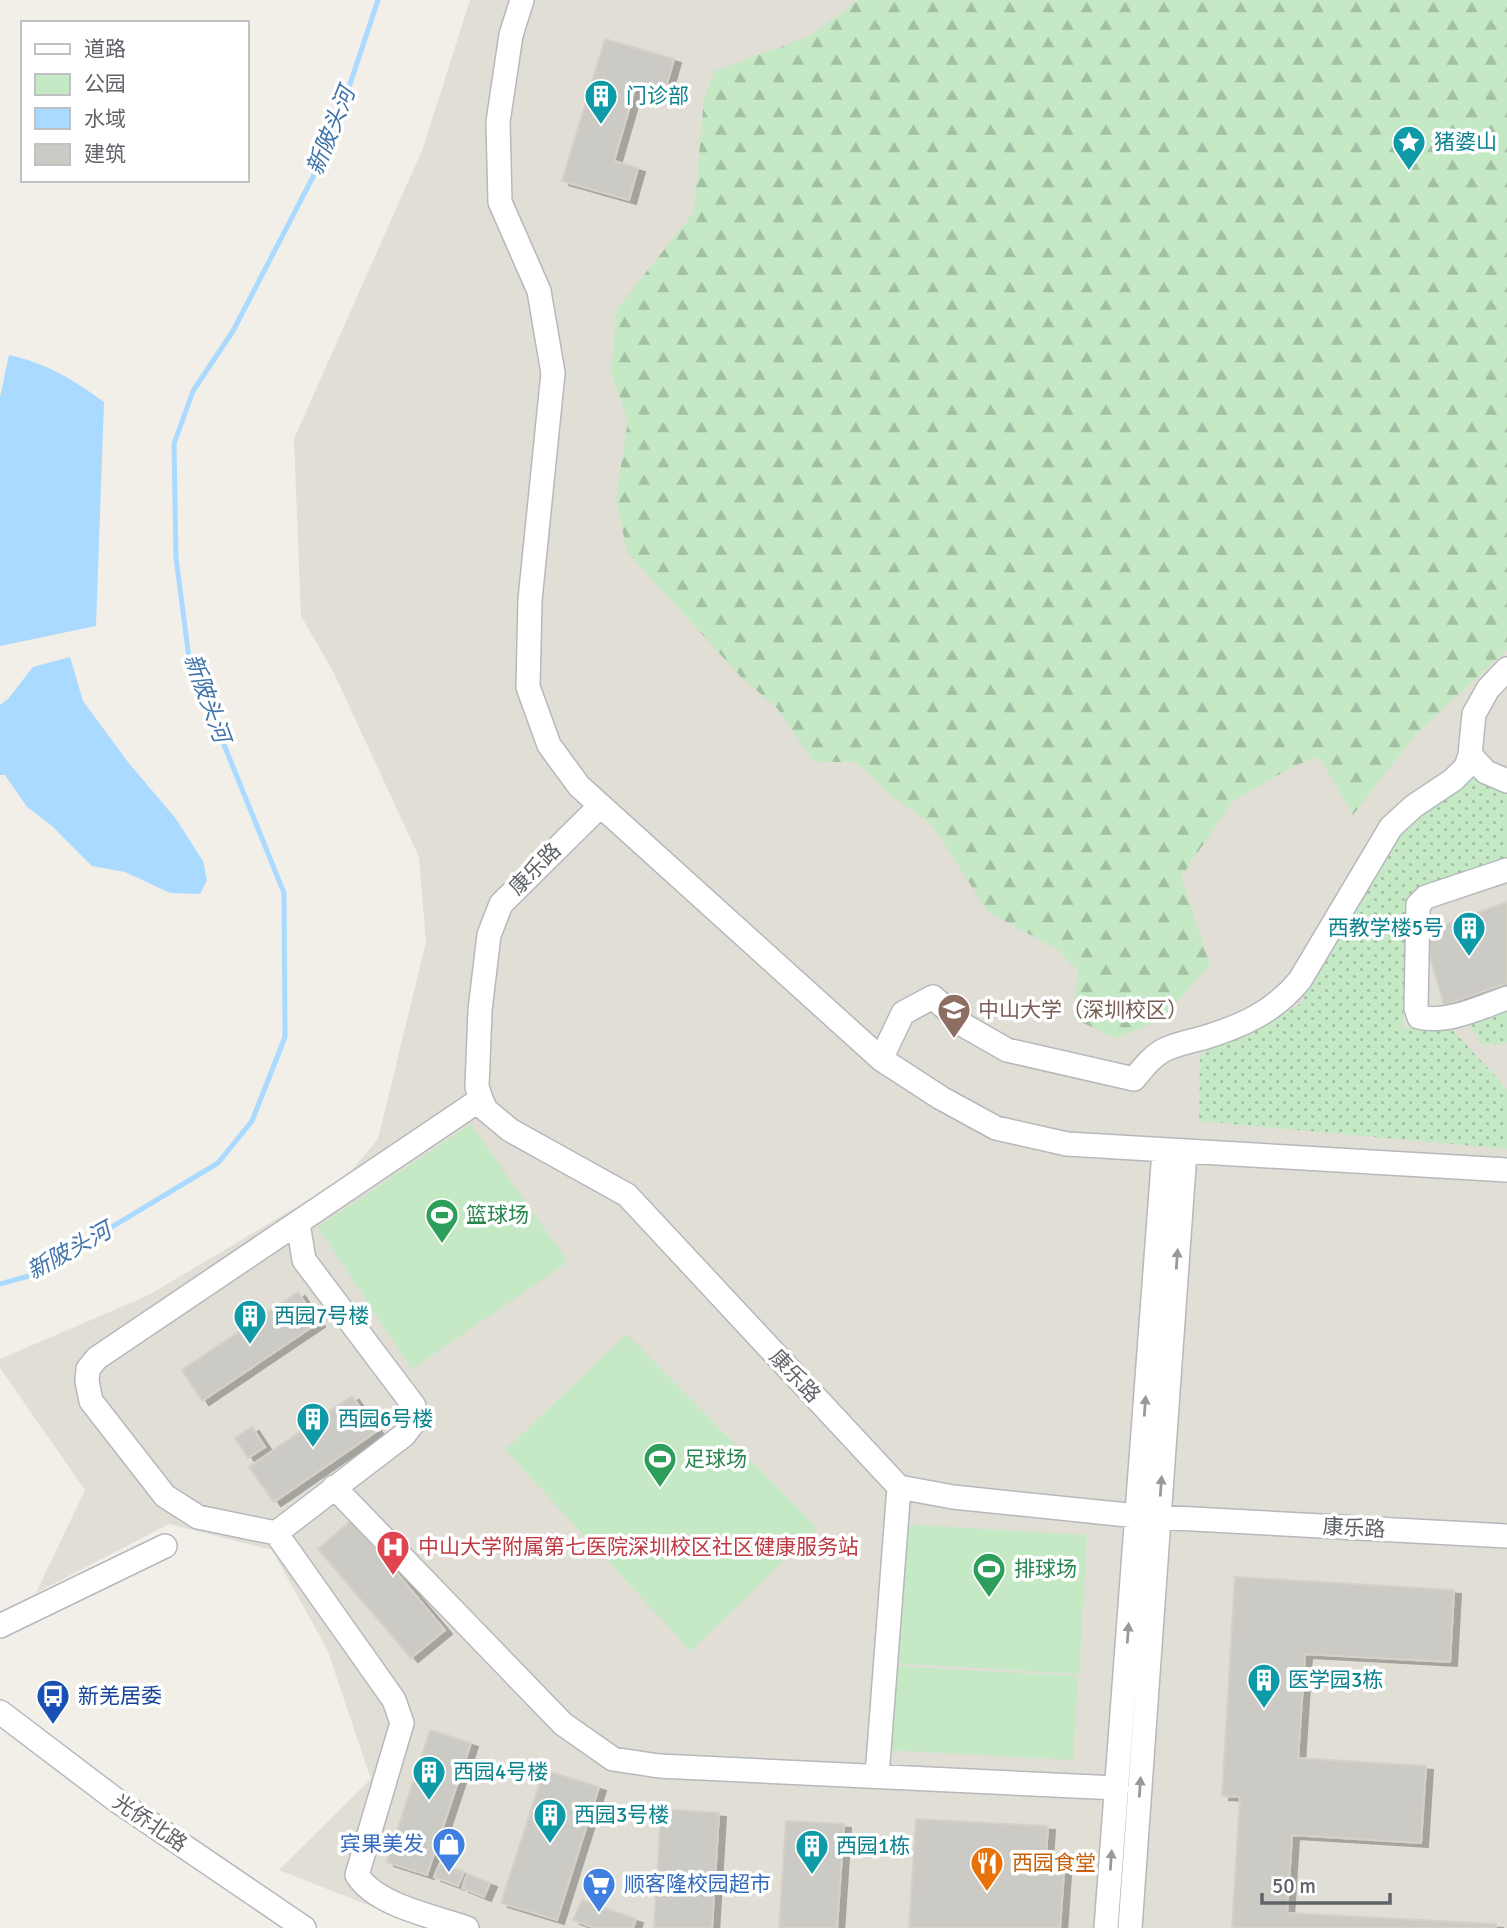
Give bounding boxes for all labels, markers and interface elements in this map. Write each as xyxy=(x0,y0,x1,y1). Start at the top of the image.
legend xyxy=(21,21,248,182)
text: 道路 xyxy=(84,36,126,62)
text: 公园 xyxy=(84,71,126,97)
building icon: 门诊部 xyxy=(582,77,620,126)
water label: 新陂头河 xyxy=(300,79,363,179)
place label: 门诊部 xyxy=(626,83,689,109)
text: 水域 xyxy=(84,106,126,132)
place icon: 猪婆山 xyxy=(1390,123,1428,172)
place label: 猪婆山 xyxy=(1434,129,1497,155)
text: 建筑 xyxy=(84,141,126,167)
water label: 新陂头河 xyxy=(178,650,238,750)
street label: 康乐路 xyxy=(504,838,566,900)
building icon: 西教学楼5号 xyxy=(1450,909,1488,958)
place label: 西教学楼5号 xyxy=(1328,915,1444,941)
school or university icon: 中山大学（深圳校区） xyxy=(935,991,973,1040)
place label: 中山大学（深圳校区） xyxy=(978,997,1188,1023)
sports icon: 篮球场 xyxy=(423,1196,461,1245)
place label: 篮球场 xyxy=(466,1202,529,1228)
water label: 新陂头河 xyxy=(22,1214,120,1286)
one-way arrow xyxy=(1172,1248,1183,1270)
building icon: 西园7号楼 xyxy=(231,1297,269,1346)
place label: 西园7号楼 xyxy=(274,1303,369,1329)
street label: 康乐路 xyxy=(764,1344,826,1408)
one-way arrow xyxy=(1140,1395,1151,1417)
building icon: 西园6号楼 xyxy=(294,1400,332,1449)
place label: 西园6号楼 xyxy=(338,1406,433,1432)
sports icon: 足球场 xyxy=(641,1440,679,1489)
place label: 足球场 xyxy=(684,1446,747,1472)
one-way arrow xyxy=(1156,1475,1167,1497)
street label: 康乐路 xyxy=(1322,1513,1386,1543)
hospital icon: 中山大学附属第七医院深圳校区社区健康服务站 xyxy=(374,1528,412,1577)
place label: 中山大学附属第七医院深圳校区社区健康服务站 xyxy=(418,1534,859,1560)
sports icon: 排球场 xyxy=(970,1550,1008,1599)
place label: 排球场 xyxy=(1014,1556,1077,1582)
one-way arrow xyxy=(1123,1622,1134,1644)
building icon: 医学园3栋 xyxy=(1245,1661,1283,1710)
place label: 医学园3栋 xyxy=(1288,1667,1383,1693)
bus stop icon: 新羌居委 xyxy=(34,1677,72,1726)
place label: 新羌居委 xyxy=(78,1683,162,1709)
building icon: 西园4号楼 xyxy=(410,1753,448,1802)
place label: 西园4号楼 xyxy=(453,1759,548,1785)
one-way arrow xyxy=(1135,1775,1146,1797)
street label: 光侨北路 xyxy=(108,1789,192,1857)
building icon: 西园3号楼 xyxy=(531,1796,569,1845)
place label: 西园3号楼 xyxy=(574,1802,669,1828)
shop icon: 宾果美发 xyxy=(430,1825,468,1874)
building icon: 西园1栋 xyxy=(793,1827,831,1876)
place label: 宾果美发 xyxy=(340,1831,424,1857)
place label: 西园1栋 xyxy=(836,1833,910,1859)
restaurant icon: 西园食堂 xyxy=(968,1844,1006,1893)
one-way arrow xyxy=(1106,1849,1117,1871)
place label: 西园食堂 xyxy=(1012,1850,1096,1876)
scale bar xyxy=(1262,1862,1390,1906)
supermarket icon: 顺客隆校园超市 xyxy=(580,1865,618,1914)
place label: 顺客隆校园超市 xyxy=(624,1871,771,1897)
text: 50 m xyxy=(1272,1873,1316,1899)

